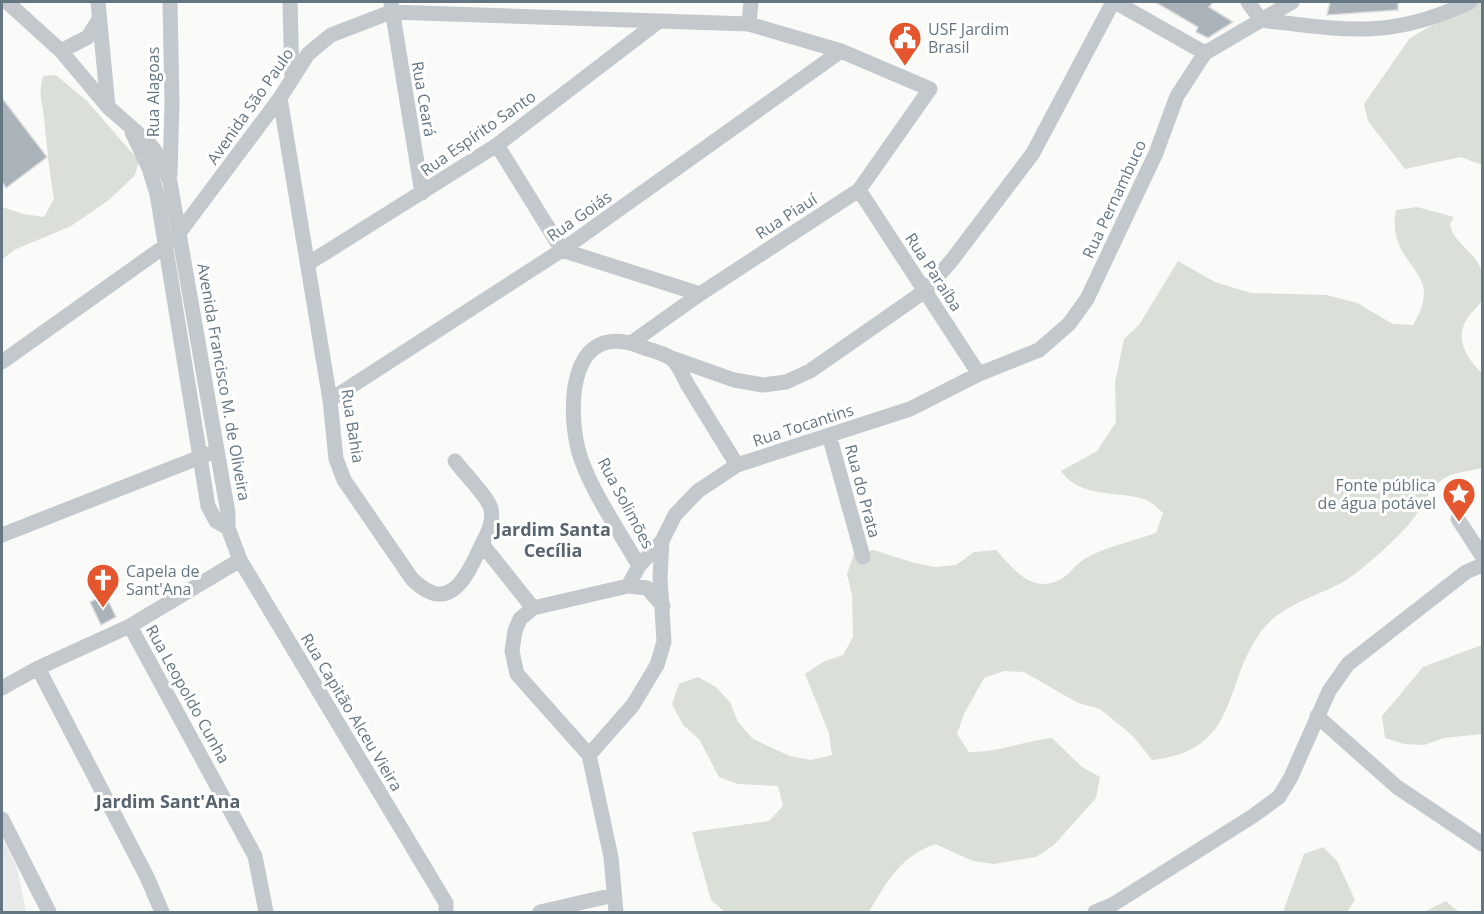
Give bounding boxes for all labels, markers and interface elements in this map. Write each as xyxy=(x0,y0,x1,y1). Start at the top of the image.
place label: USF Jardim Brasil xyxy=(928,18,1009,58)
public building icon: USF Jardim Brasil xyxy=(887,20,923,67)
street label: Avenida São Paulo xyxy=(202,43,298,169)
street label: Rua Alagoas xyxy=(142,47,164,137)
street label: Rua Ceará xyxy=(407,60,441,138)
street label: Rua Espírito Santo xyxy=(416,85,540,181)
street label: Rua Pernambuco xyxy=(1077,136,1151,262)
street label: Rua Goiás xyxy=(542,186,616,246)
street label: Rua Piauí xyxy=(751,187,822,244)
street label: Rua Paraíba xyxy=(900,229,968,315)
street label: Avenida Francisco M. de Oliveira xyxy=(192,262,256,502)
street label: Rua Bahia xyxy=(336,387,370,465)
street label: Rua Tocantins xyxy=(750,398,856,452)
street label: Rua do Prata xyxy=(840,442,886,540)
street label: Rua Solimões xyxy=(593,454,659,552)
place label: Fonte pública de água potável xyxy=(1318,474,1436,514)
place icon: Fonte pública de água potável xyxy=(1441,476,1477,523)
district label: Jardim Santa Cecília xyxy=(493,517,611,562)
place label: Capela de Sant'Ana xyxy=(126,560,200,600)
church icon: Capela de Sant'Ana xyxy=(85,562,121,609)
street label: Rua Leopoldo Cunha xyxy=(141,621,235,767)
street label: Rua Capitão Alceu Vieira xyxy=(296,629,408,795)
district label: Jardim Sant'Ana xyxy=(94,789,240,813)

